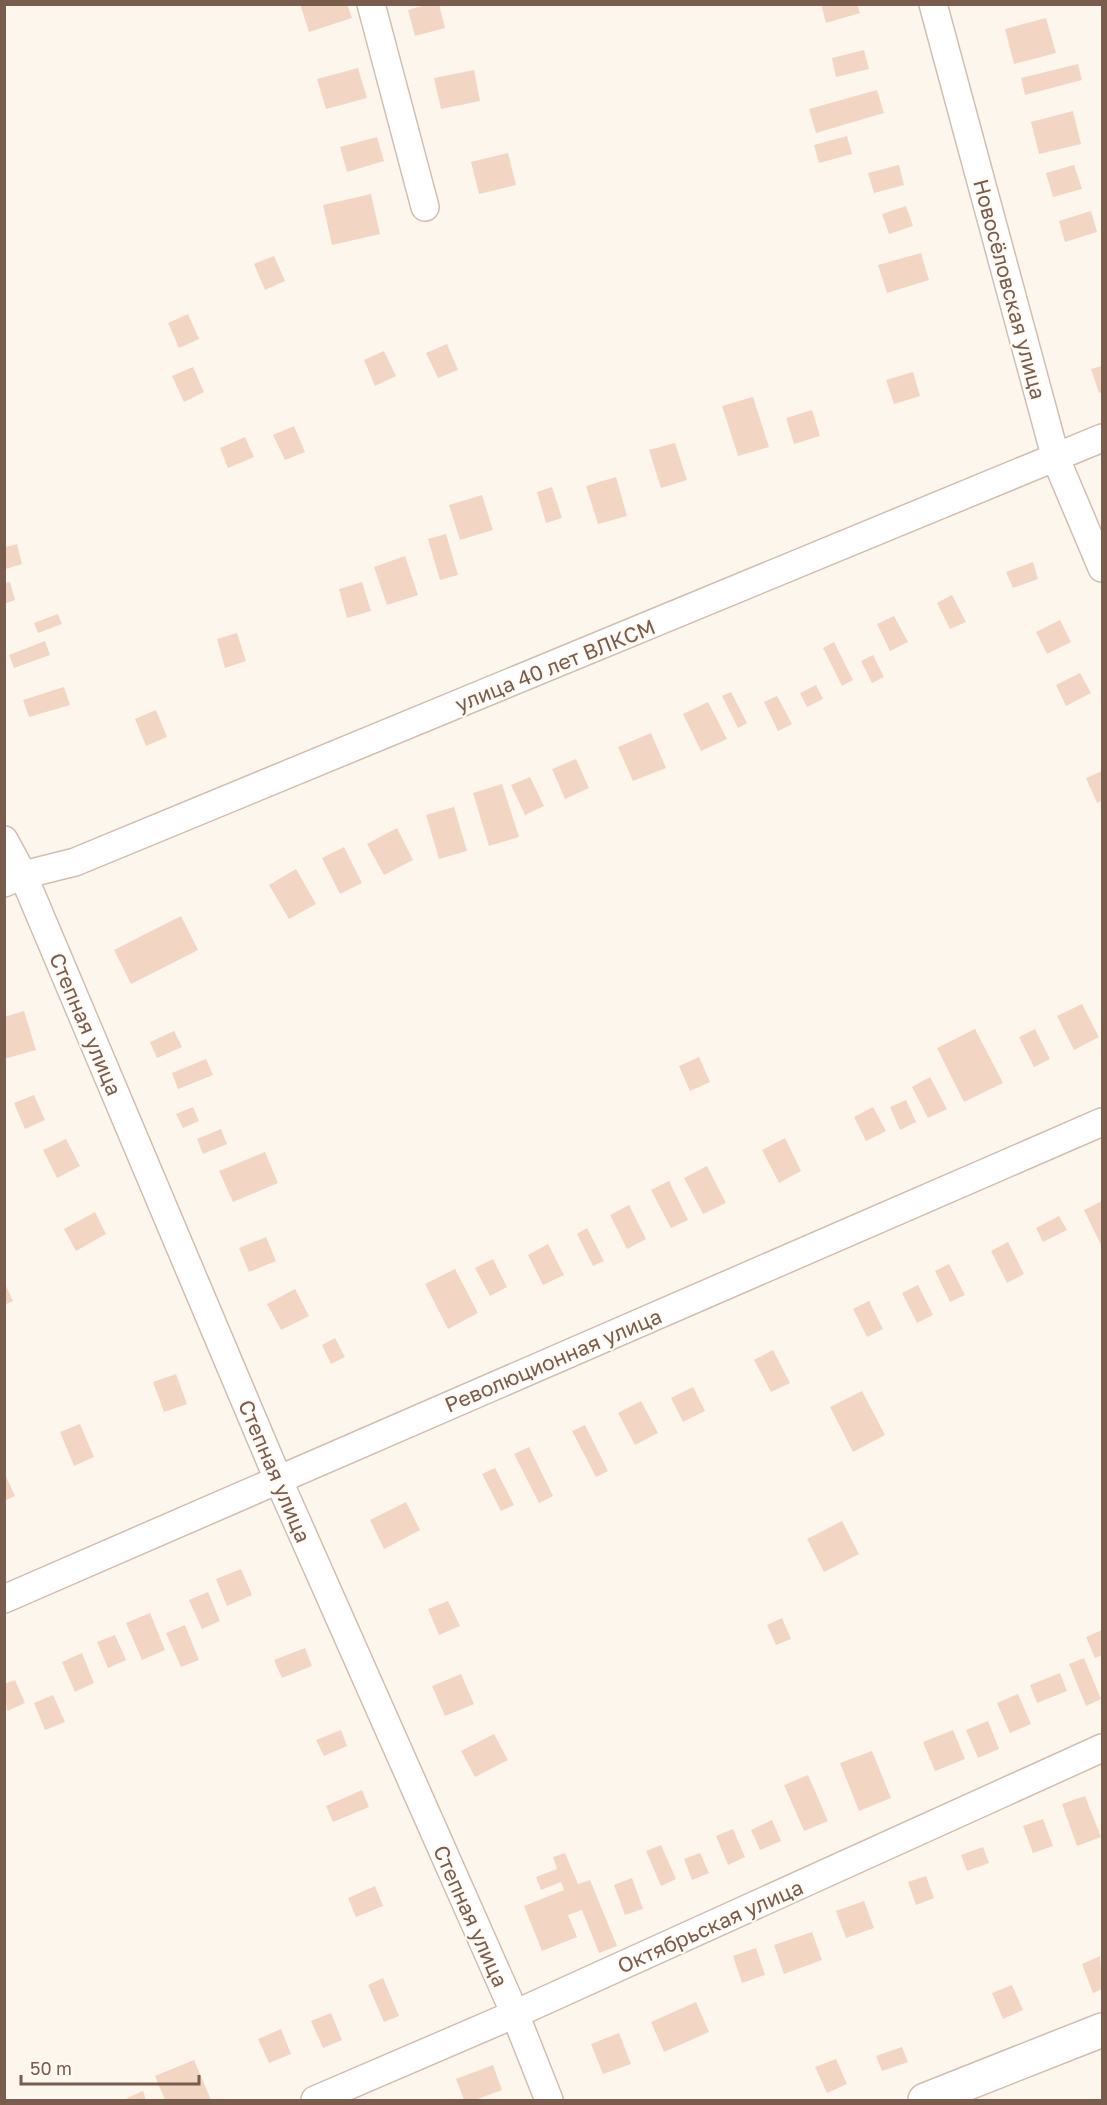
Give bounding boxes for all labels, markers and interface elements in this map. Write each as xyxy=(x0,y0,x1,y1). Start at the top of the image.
street label: Новосёловская улица xyxy=(968,176,1052,402)
street label: улица 40 лет ВЛКСМ xyxy=(451,613,659,717)
street label: Степная улица xyxy=(44,949,128,1099)
street label: Революционная улица xyxy=(441,1302,665,1418)
street label: Степная улица xyxy=(233,1396,317,1546)
street label: Степная улица xyxy=(428,1841,514,1991)
street label: Октябрьская улица xyxy=(613,1873,807,1979)
scale bar xyxy=(21,2048,200,2086)
text: 50 m xyxy=(30,2057,72,2079)

